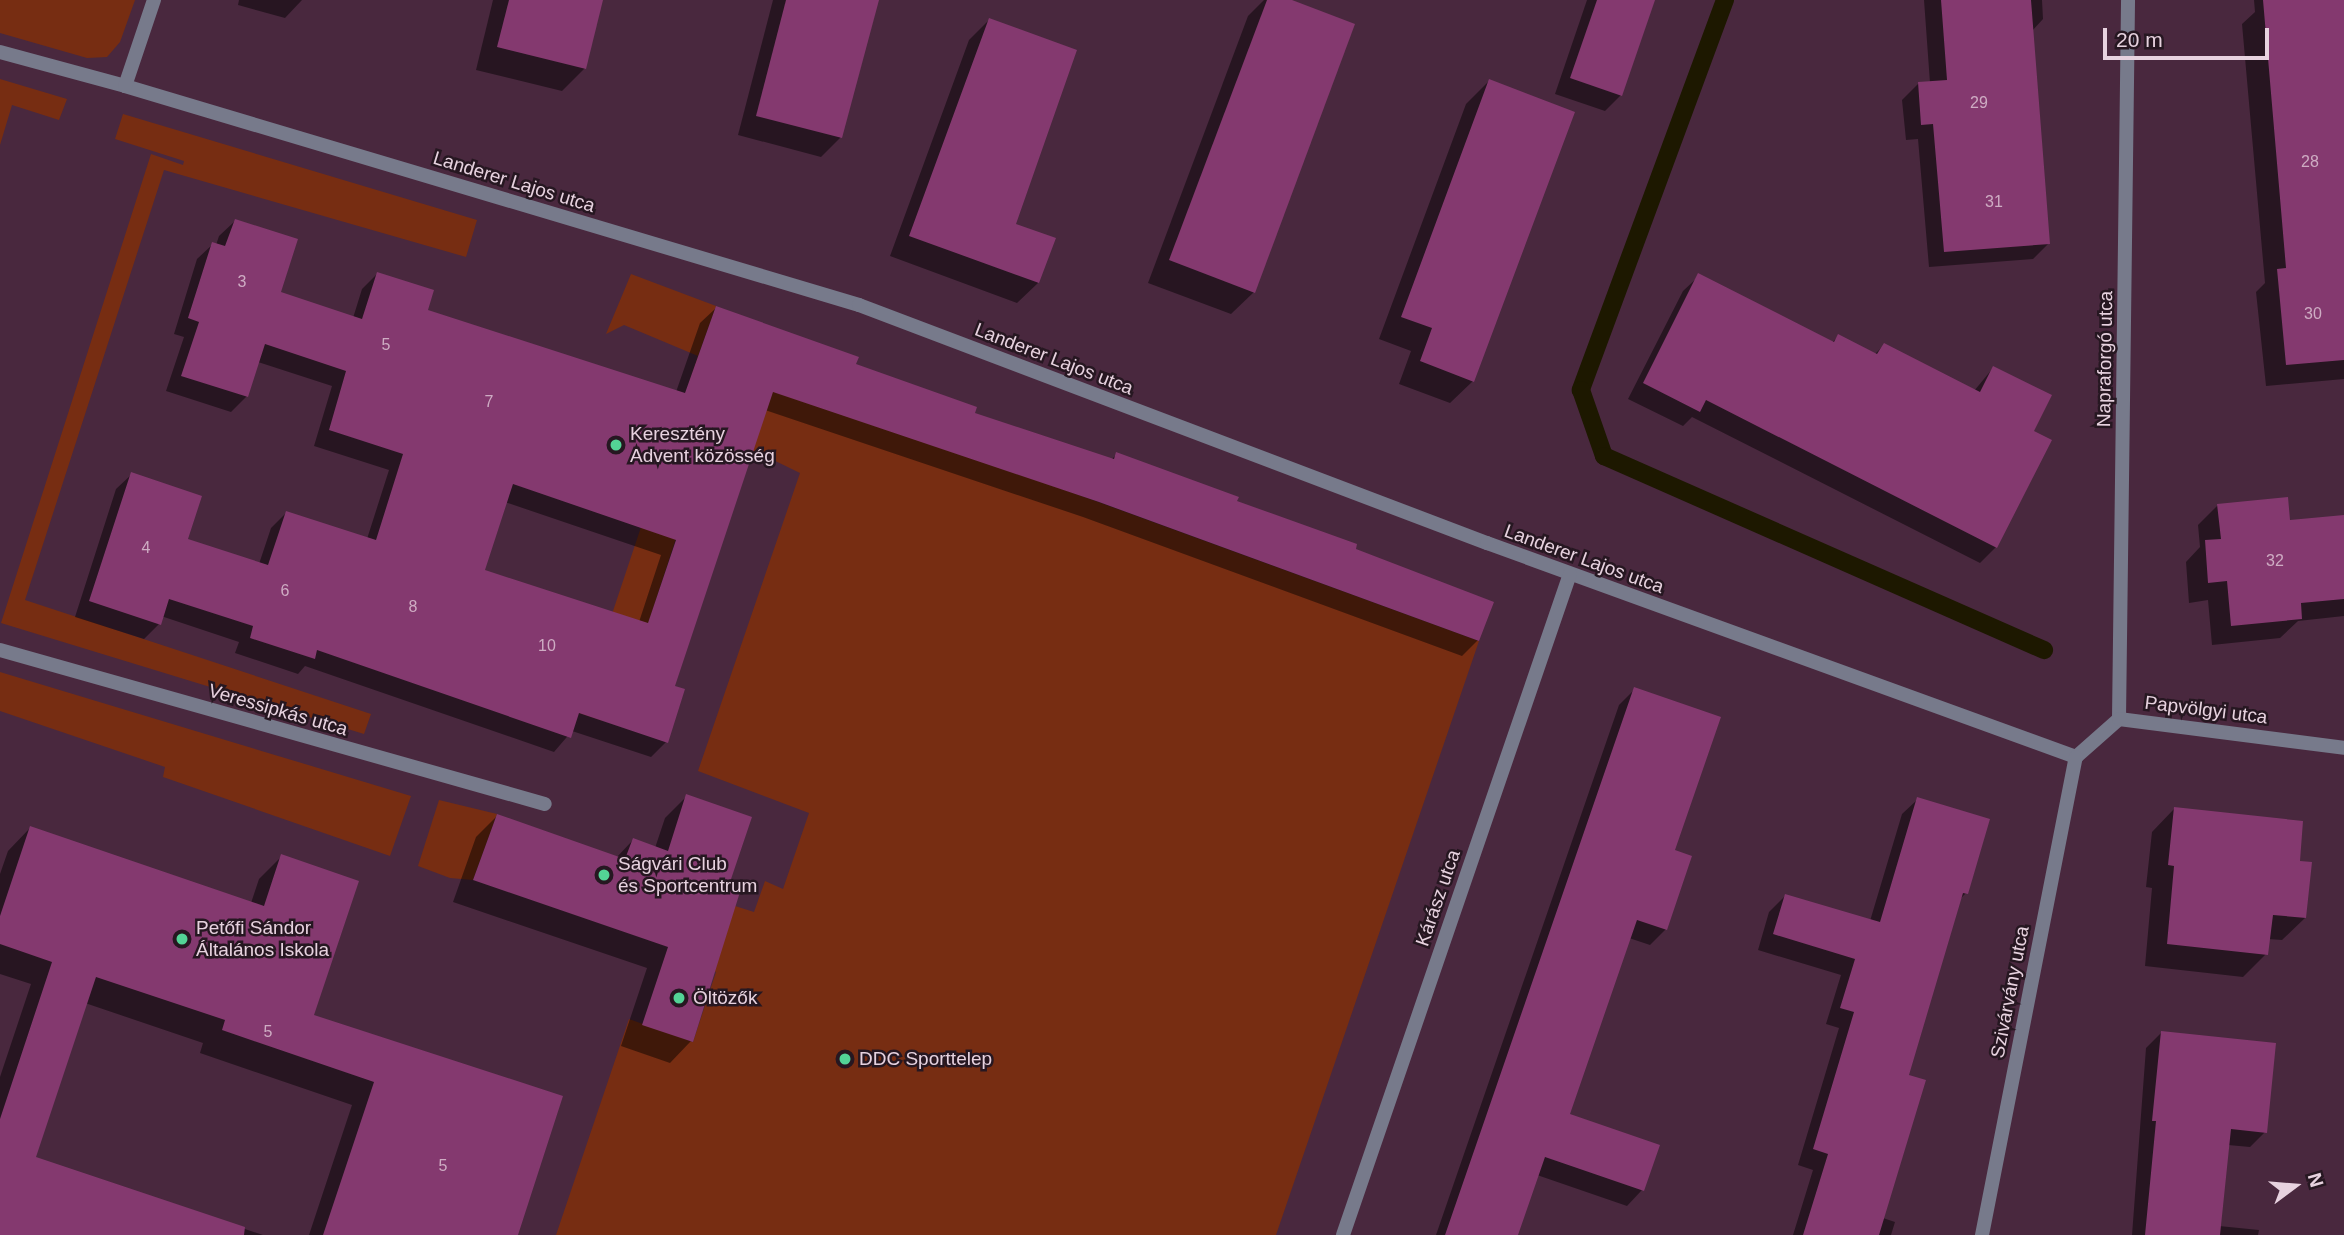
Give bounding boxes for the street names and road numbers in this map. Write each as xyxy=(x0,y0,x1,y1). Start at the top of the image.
street label: Landerer Lajos utca xyxy=(430,147,598,217)
street label: Napraforgó utca xyxy=(2092,291,2118,427)
street label: Landerer Lajos utca xyxy=(972,318,1136,400)
street label: Landerer Lajos utca xyxy=(1501,520,1667,598)
street label: Veressipkás utca xyxy=(206,679,350,741)
street label: Papvölgyi utca xyxy=(2143,691,2269,729)
street label: Kárász utca xyxy=(1411,847,1465,949)
street label: Szivárvány utca xyxy=(1986,924,2034,1060)

